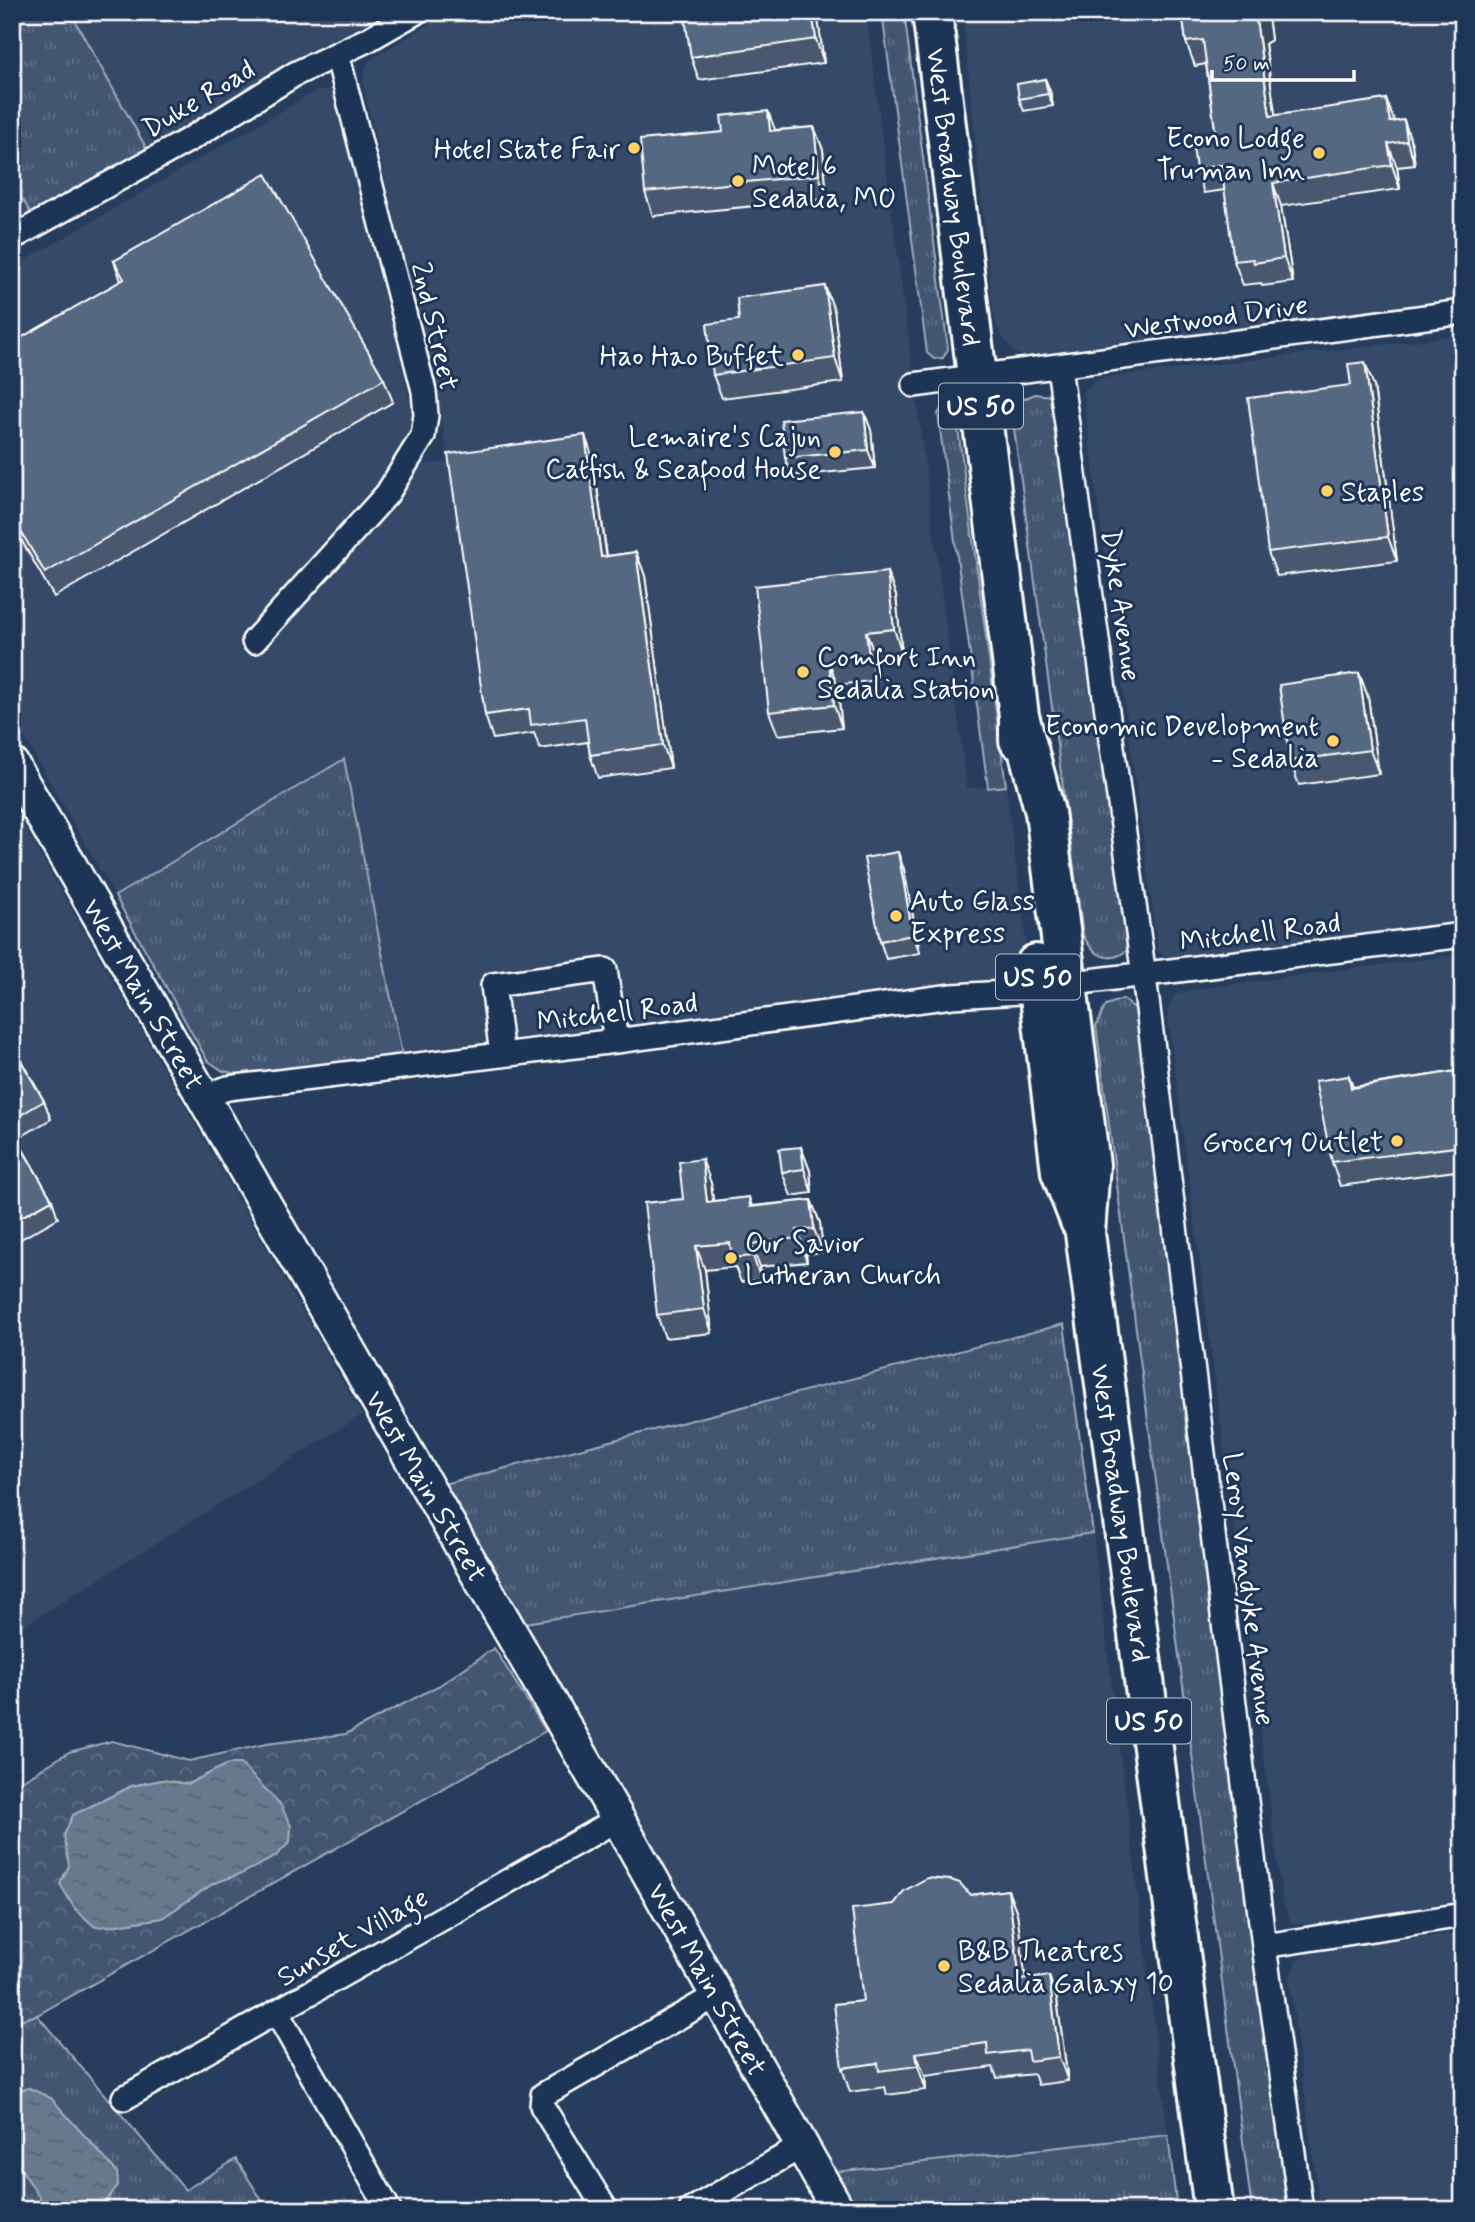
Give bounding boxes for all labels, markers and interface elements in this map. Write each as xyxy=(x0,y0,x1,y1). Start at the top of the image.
scale bar xyxy=(1212,38,1354,82)
street label: West Broadway Boulevard xyxy=(916,46,989,348)
text: 50 m xyxy=(1223,50,1270,78)
street label: Duke Road xyxy=(136,52,262,148)
place label: Econo Lodge Truman Inn xyxy=(1157,121,1305,190)
place label: Hotel State Fair xyxy=(434,132,620,169)
marker: Hotel State Fair xyxy=(626,140,642,156)
marker: Econo Lodge Truman Inn xyxy=(1311,145,1327,161)
place label: Motel 6 Sedalia, MO xyxy=(752,149,896,218)
marker: Motel 6 Sedalia, MO xyxy=(730,173,746,189)
street label: 2nd Street xyxy=(401,259,466,395)
street label: Westwood Drive xyxy=(1122,287,1311,350)
place label: Hao Hao Buffet xyxy=(599,339,785,376)
marker: Hao Hao Buffet xyxy=(790,347,806,363)
road number: US 50 xyxy=(939,384,1023,428)
place label: Lemaire's Cajun Catfish & Seafood House xyxy=(545,420,821,491)
marker: Lemaire's Cajun Catfish & Seafood House xyxy=(827,444,843,460)
place label: Staples xyxy=(1341,475,1424,512)
marker: Staples xyxy=(1319,483,1335,499)
street label: Dyke Avenue xyxy=(1091,527,1148,684)
place label: Comfort Inn Sedalia Station xyxy=(817,640,995,709)
marker: Comfort Inn Sedalia Station xyxy=(795,664,811,680)
place label: Economic Development - Sedalia xyxy=(1045,709,1319,778)
marker: Economic Development - Sedalia xyxy=(1325,733,1341,749)
place label: Auto Glass Express xyxy=(910,884,1035,953)
street label: West Main Street xyxy=(72,893,212,1098)
street label: Mitchell Road xyxy=(1178,905,1343,962)
marker: Auto Glass Express xyxy=(888,908,904,924)
road number: US 50 xyxy=(996,954,1080,1000)
street label: Mitchell Road xyxy=(535,985,700,1042)
place label: Grocery Outlet xyxy=(1202,1125,1383,1162)
marker: Grocery Outlet xyxy=(1389,1133,1405,1149)
place label: Our Savior Lutheran Church xyxy=(745,1226,941,1295)
marker: Our Savior Lutheran Church xyxy=(723,1250,739,1266)
street label: West Broadway Boulevard xyxy=(1080,1362,1159,1664)
street label: West Main Street xyxy=(355,1385,495,1590)
street label: Leroy Vandyke Avenue xyxy=(1212,1451,1283,1728)
road number: US 50 xyxy=(1107,1698,1191,1744)
street label: West Main Street xyxy=(637,1877,774,2083)
street label: Sunset Village xyxy=(271,1880,437,1999)
place label: B&B Theatres Sedalia Galaxy 10 xyxy=(958,1934,1174,2003)
marker: B&B Theatres Sedalia Galaxy 10 xyxy=(936,1958,952,1974)

